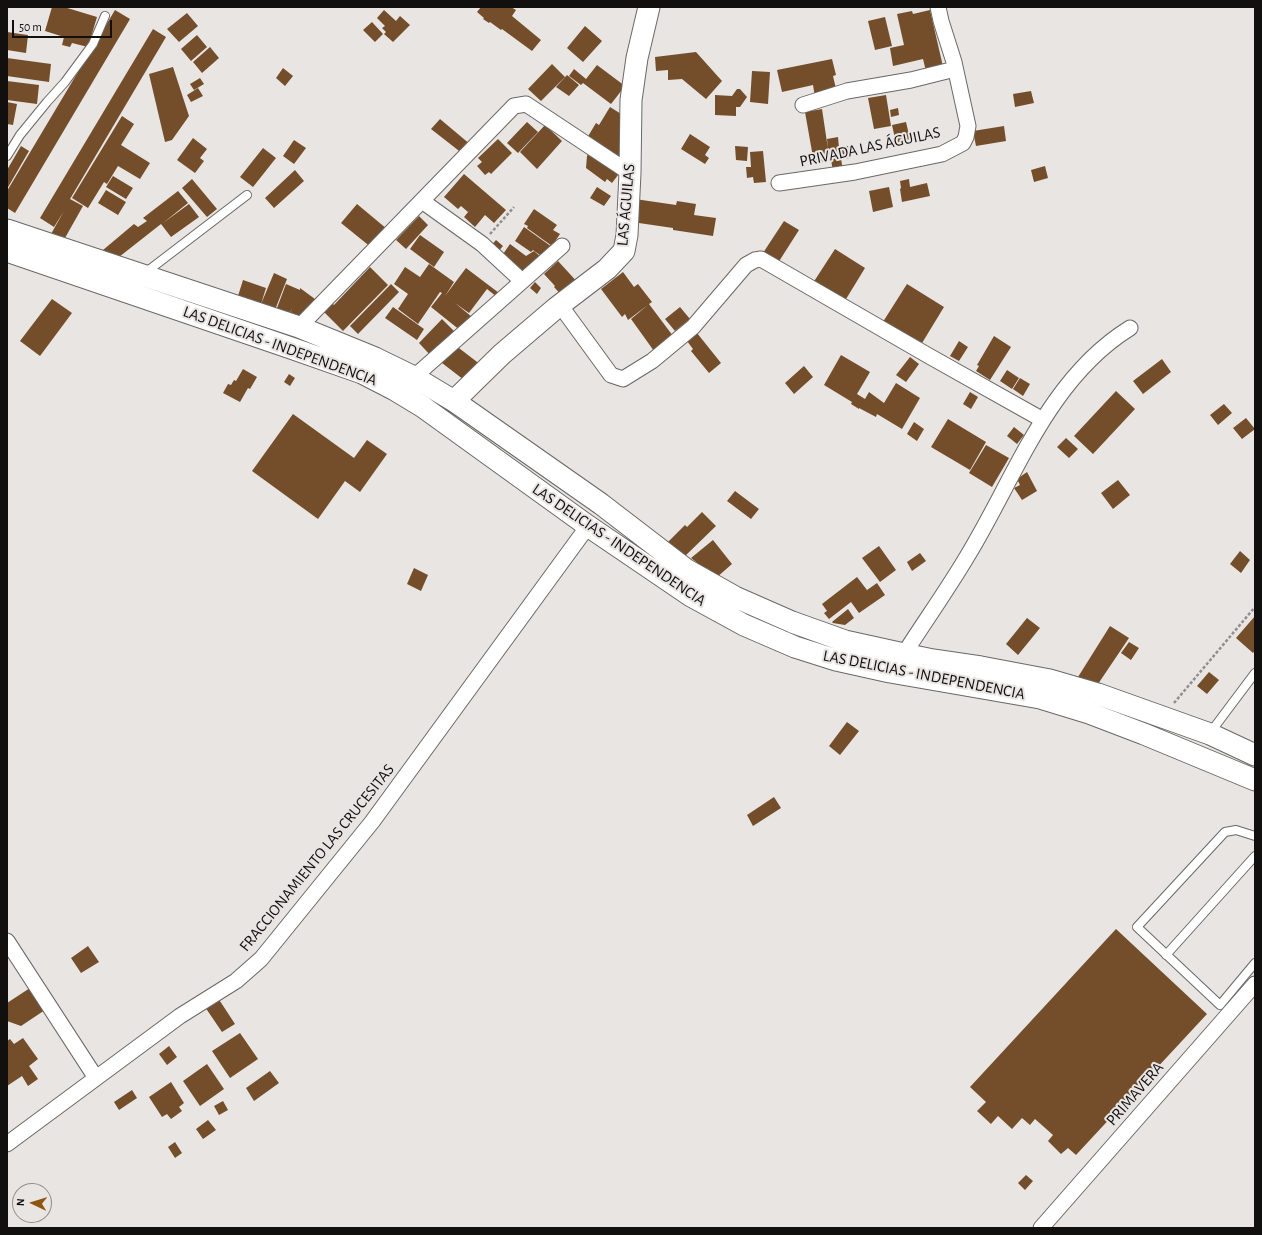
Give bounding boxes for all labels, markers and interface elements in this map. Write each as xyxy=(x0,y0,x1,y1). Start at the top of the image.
scale bar xyxy=(14,12,114,38)
text: 50 m xyxy=(19,21,42,33)
street label: PRIVADA LAS ÁGUILAS xyxy=(798,123,942,171)
street label: LAS ÁGUILAS xyxy=(613,163,639,247)
street label: LAS DELICIAS - INDEPENDENCIA xyxy=(180,302,380,390)
street label: LAS DELICIAS - INDEPENDENCIA xyxy=(529,480,709,610)
street label: LAS DELICIAS - INDEPENDENCIA xyxy=(821,646,1027,704)
street label: FRACCIONAMIENTO LAS CRUCESITAS xyxy=(235,760,399,956)
street label: PRIMAVERA xyxy=(1102,1058,1168,1130)
north arrow xyxy=(12,1183,52,1223)
text: N xyxy=(15,1198,26,1206)

